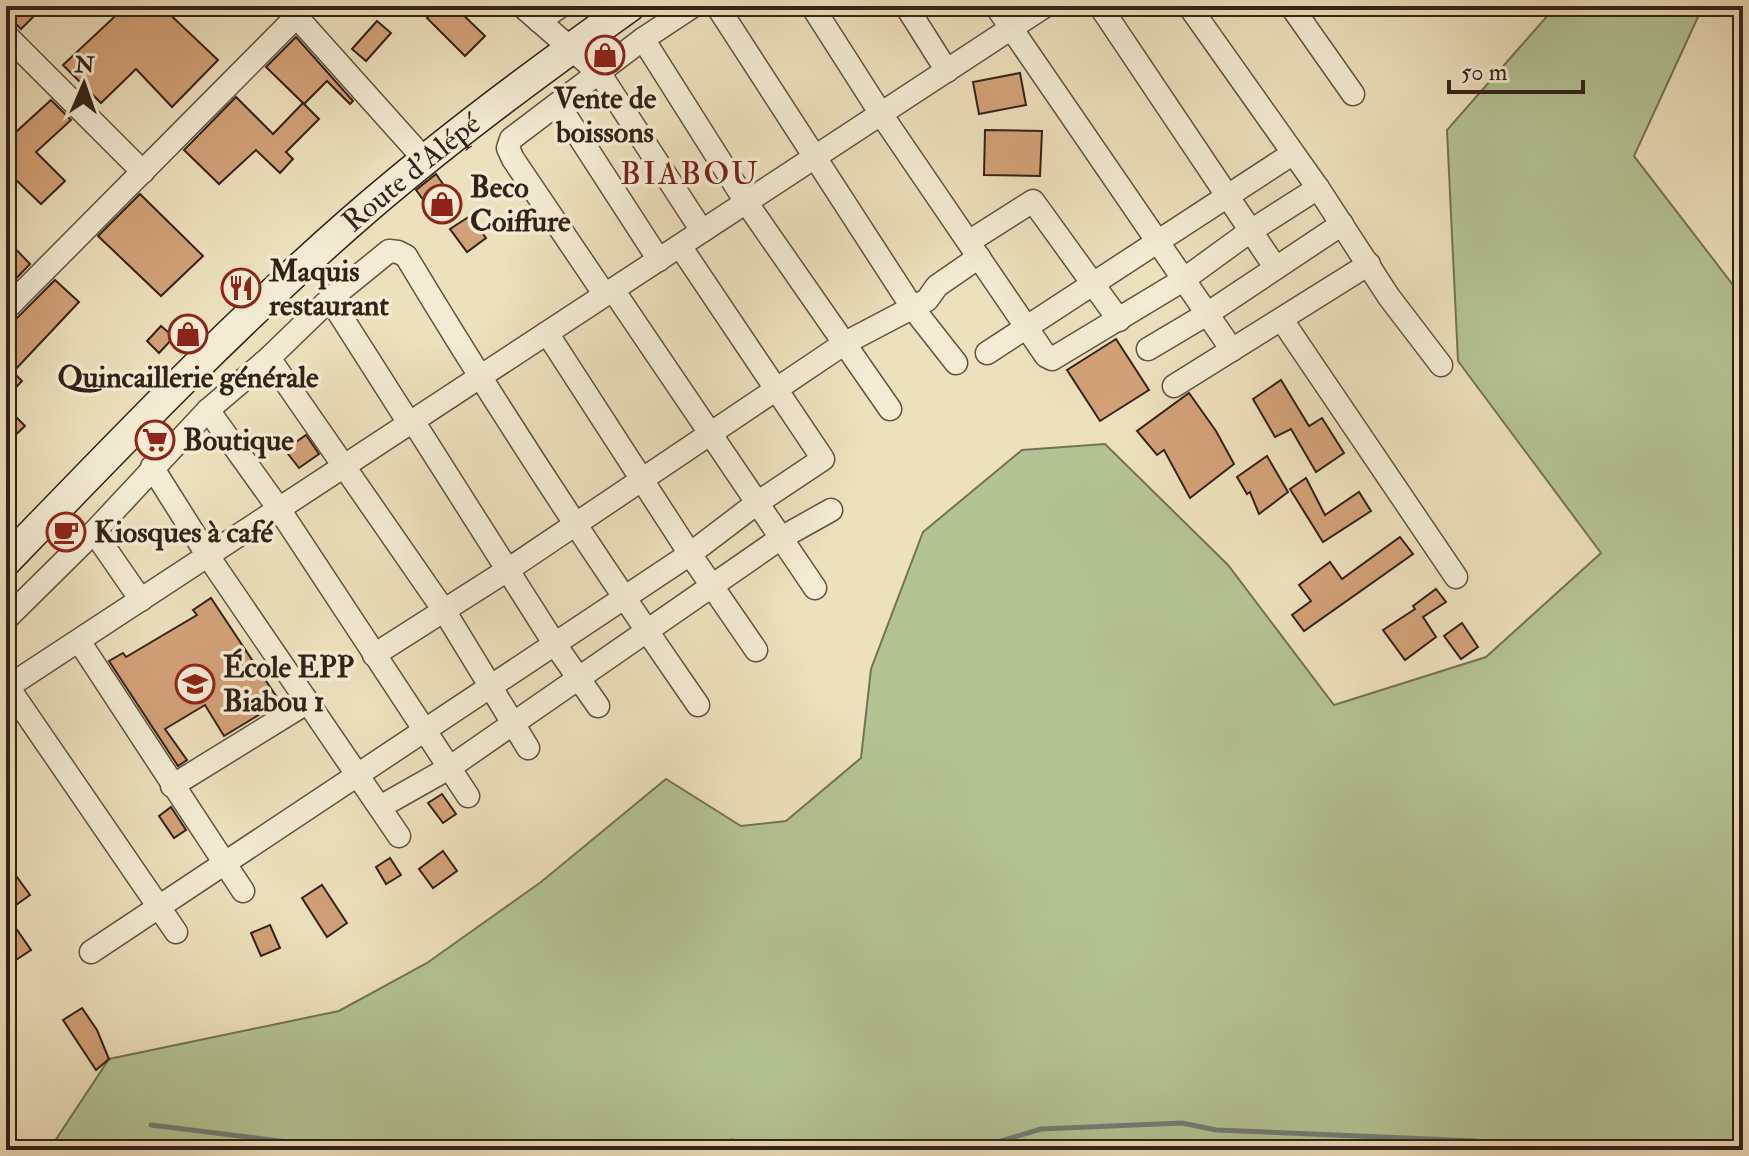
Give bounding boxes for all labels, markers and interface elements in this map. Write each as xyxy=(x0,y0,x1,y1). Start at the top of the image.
shop icon: Vente de boissons xyxy=(584,34,626,76)
north arrow xyxy=(44,44,124,124)
scale bar xyxy=(1449,44,1583,94)
text: N xyxy=(73,51,95,79)
text: 50 m xyxy=(1461,57,1508,88)
place label: Vente de boissons xyxy=(553,80,657,151)
street label: Route d'Alépé xyxy=(334,104,488,240)
district label: BIABOU xyxy=(620,154,760,194)
place label: Beco Coiffure xyxy=(470,169,571,240)
shop icon: Beco Coiffure xyxy=(421,183,463,225)
place label: Maquis restaurant xyxy=(268,253,389,324)
restaurant icon: Maquis restaurant xyxy=(220,267,262,309)
shop icon: Quincaillerie générale xyxy=(167,313,209,355)
place label: Quincaillerie générale xyxy=(57,359,319,396)
supermarket icon: Boutique xyxy=(134,419,176,461)
place label: Boutique xyxy=(183,422,294,459)
cafe icon: Kiosques à café xyxy=(45,511,87,553)
place label: Kiosques à café xyxy=(94,514,274,551)
place label: École EPP Biabou 1 xyxy=(223,648,354,720)
school or university icon: École EPP Biabou 1 xyxy=(174,663,216,705)

